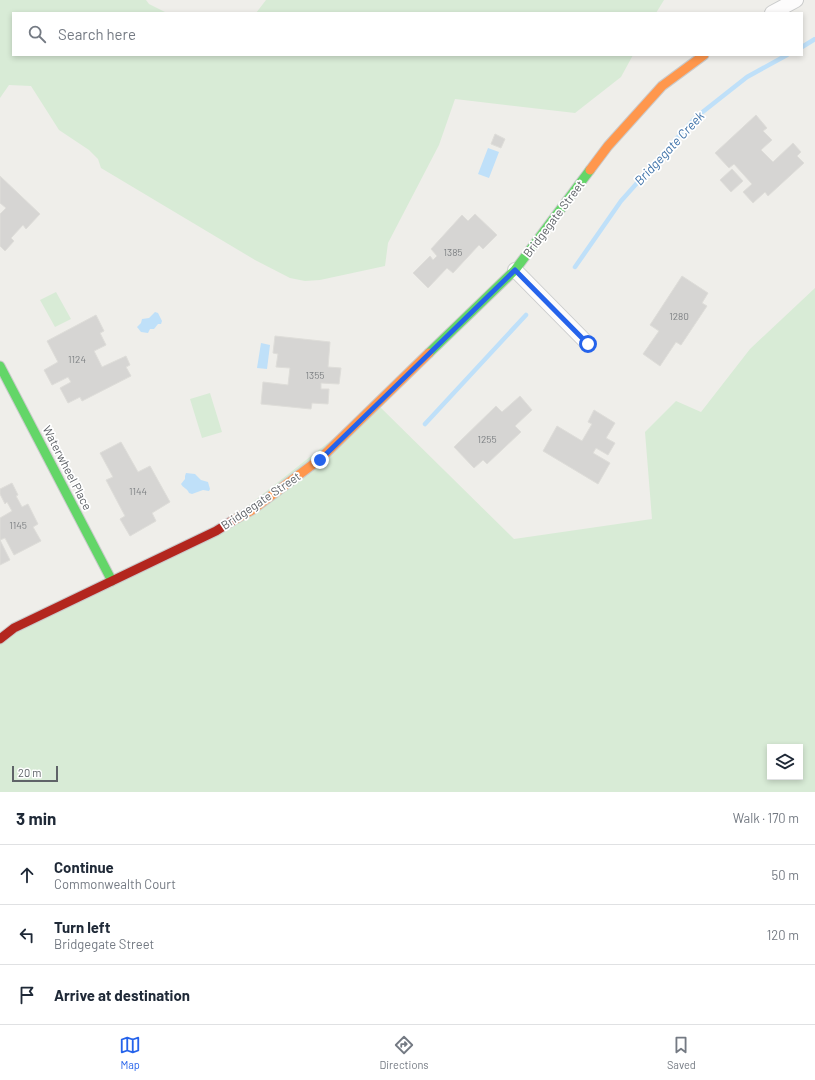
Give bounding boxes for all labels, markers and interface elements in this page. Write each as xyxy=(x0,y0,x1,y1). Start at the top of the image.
search box xyxy=(12,12,803,56)
icon: search xyxy=(26,23,48,45)
text: Search here xyxy=(58,25,136,43)
water label: Bridgegate Creek xyxy=(631,107,708,188)
street label: Bridgegate Street xyxy=(520,177,587,260)
house number: 1385 xyxy=(444,246,463,258)
house number: 1280 xyxy=(669,310,689,322)
route start xyxy=(579,335,597,353)
house number: 1124 xyxy=(68,353,86,365)
house number: 1355 xyxy=(306,369,324,381)
street label: Waterwheel Place xyxy=(41,423,95,512)
house number: 1255 xyxy=(477,433,497,445)
route end xyxy=(311,451,329,469)
street label: Bridgegate Street xyxy=(218,468,303,532)
house number: 1144 xyxy=(129,485,147,497)
house number: 1145 xyxy=(9,519,27,531)
map controls xyxy=(767,744,803,780)
button: layers xyxy=(767,744,803,780)
scale bar xyxy=(12,764,58,783)
text: 20 m xyxy=(18,766,41,779)
text: 3 min xyxy=(16,808,56,828)
text: Walk · 170 m xyxy=(733,810,799,826)
text: Continue xyxy=(54,858,114,876)
icon: ahead xyxy=(16,864,38,886)
text: 50 m xyxy=(772,867,799,883)
text: Commonwealth Court xyxy=(54,876,176,892)
text: Turn left xyxy=(54,918,110,936)
icon: left xyxy=(16,924,38,946)
text: 120 m xyxy=(767,927,799,943)
text: Bridgegate Street xyxy=(54,936,154,952)
icon: arrive xyxy=(16,984,38,1006)
text: Arrive at destination xyxy=(54,986,190,1004)
tab: Map xyxy=(119,1034,141,1071)
tab: Directions xyxy=(379,1034,429,1071)
tab: Saved xyxy=(667,1034,696,1071)

